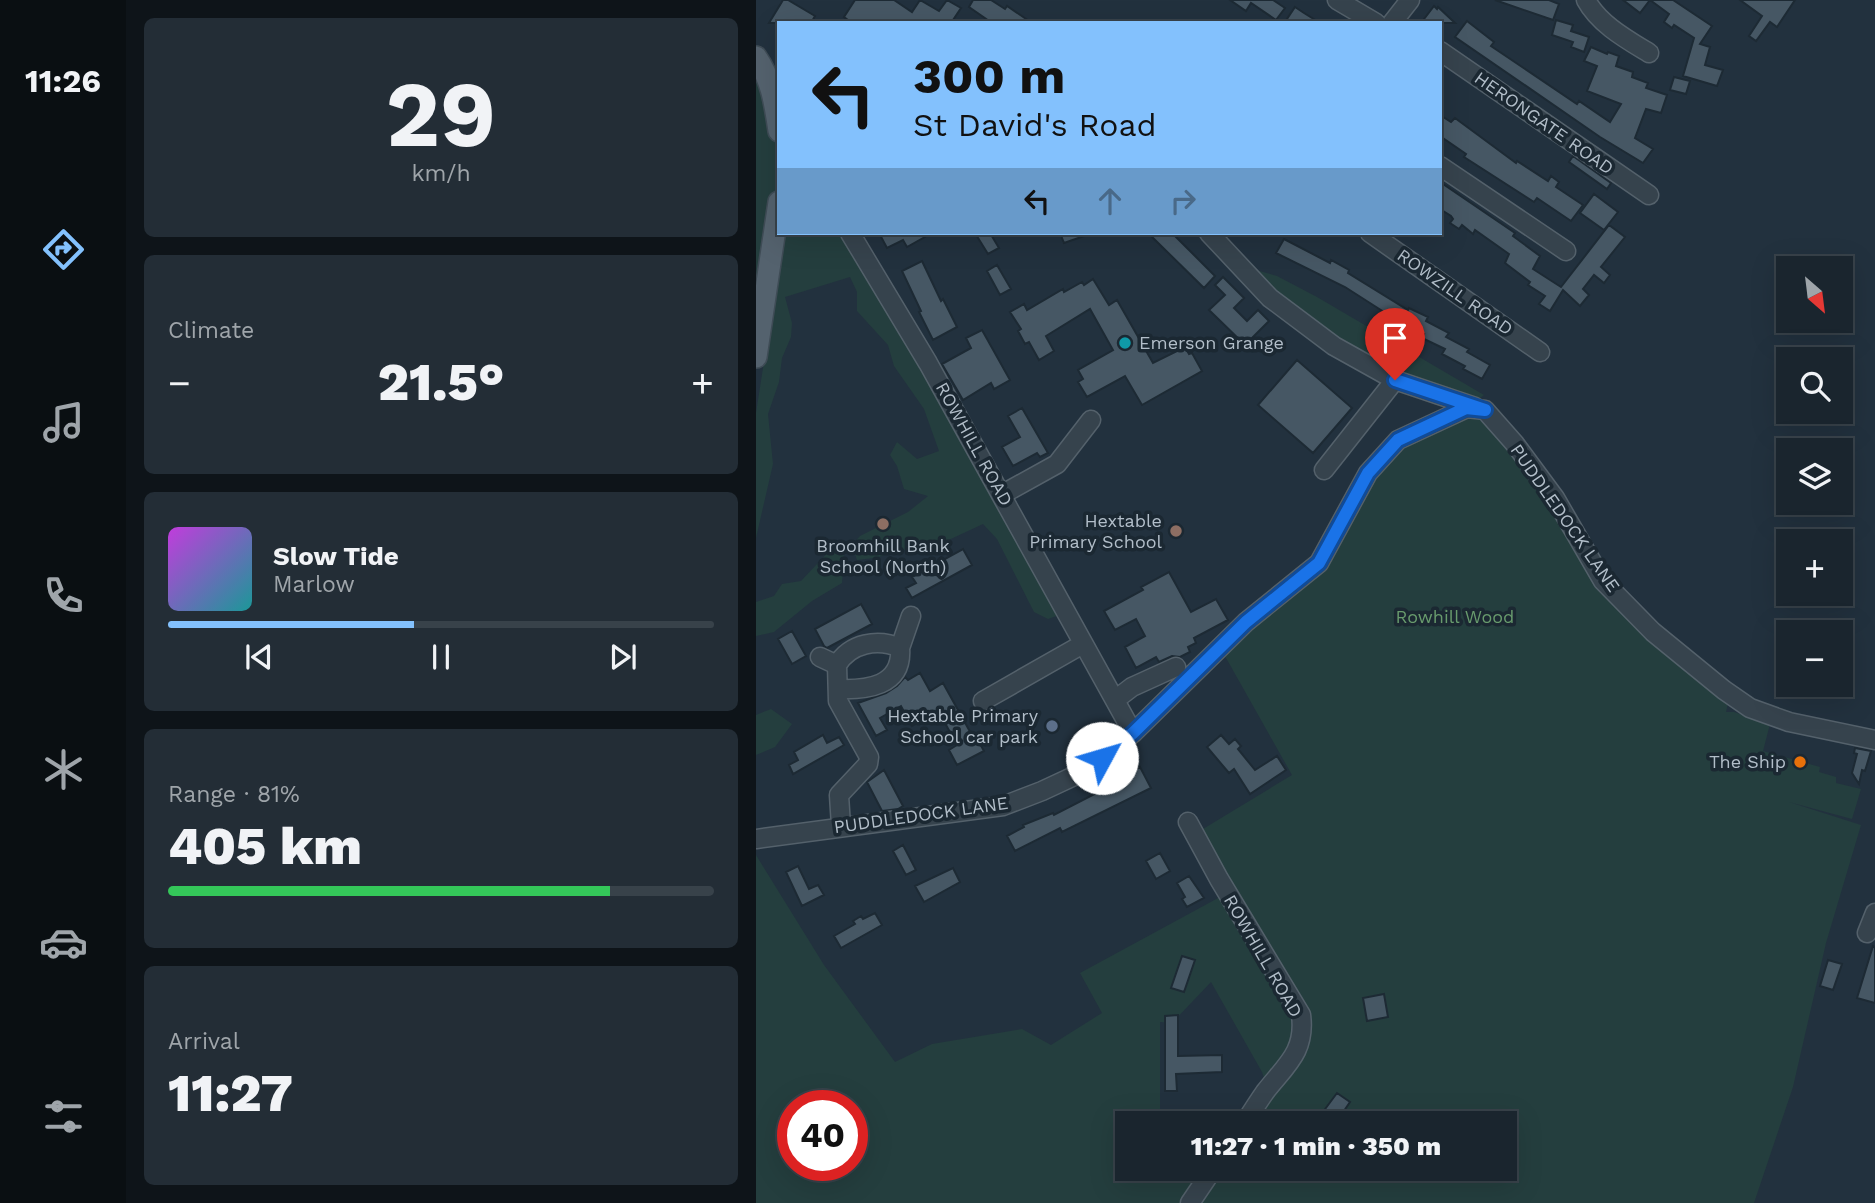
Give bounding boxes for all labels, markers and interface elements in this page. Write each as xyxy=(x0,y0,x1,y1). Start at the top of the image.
text: 300 m xyxy=(913,47,1065,105)
icon: left xyxy=(798,49,889,140)
text: 29 xyxy=(386,61,496,168)
text: 11:26 xyxy=(25,62,101,100)
street label: HERONGATE ROAD xyxy=(1471,67,1618,178)
text: St David's Road xyxy=(913,106,1157,144)
text: km/h xyxy=(411,160,471,187)
icon: left xyxy=(1018,182,1056,220)
icon: ahead xyxy=(1091,182,1129,220)
icon: right xyxy=(1164,182,1202,220)
icon: directions xyxy=(39,225,88,274)
street label: ROWZILL ROAD xyxy=(1394,244,1517,339)
north arrow xyxy=(1776,256,1853,332)
map controls xyxy=(1776,256,1853,697)
pin xyxy=(1365,308,1425,380)
text: Climate xyxy=(168,317,254,344)
icon: arrive xyxy=(1376,319,1414,357)
place label: Emerson Grange xyxy=(1139,332,1284,353)
marker: Emerson Grange xyxy=(1117,335,1133,351)
button: search xyxy=(1776,347,1853,424)
text: 21.5° xyxy=(378,352,504,413)
text: − xyxy=(168,361,191,405)
text: + xyxy=(691,361,714,405)
street label: ROWHILL ROAD xyxy=(932,378,1017,509)
icon: music xyxy=(39,398,88,447)
button: layers xyxy=(1776,438,1853,515)
street label: PUDDLEDOCK LANE xyxy=(1506,440,1624,596)
place label: Hextable Primary School xyxy=(1029,510,1162,552)
marker: Broomhill Bank School (North) xyxy=(875,516,891,532)
marker: Hextable Primary School xyxy=(1168,523,1184,539)
button: + xyxy=(1776,529,1853,606)
place label: Broomhill Bank School (North) xyxy=(816,535,950,577)
text: Slow Tide xyxy=(273,541,399,571)
icon: phone xyxy=(39,571,88,620)
text: Marlow xyxy=(273,571,355,598)
park label: Rowhill Wood xyxy=(1396,606,1514,627)
button: − xyxy=(1776,620,1853,697)
icon: previous xyxy=(240,638,278,676)
icon: pause xyxy=(422,638,460,676)
icon: next xyxy=(604,638,642,676)
place label: Hextable Primary School car park xyxy=(887,705,1039,747)
marker: Hextable Primary School car park xyxy=(1044,718,1060,734)
position arrow xyxy=(1065,721,1139,795)
icon: climate xyxy=(39,745,88,794)
place label: The Ship xyxy=(1709,751,1786,772)
marker: The Ship xyxy=(1792,754,1808,770)
text: Range · 81% xyxy=(168,781,300,808)
street label: PUDDLEDOCK LANE xyxy=(832,792,1009,837)
text: 405 km xyxy=(168,816,362,877)
street label: ROWHILL ROAD xyxy=(1220,891,1307,1021)
icon: car xyxy=(39,918,88,967)
text: Arrival xyxy=(168,1028,240,1055)
text: 11:27 xyxy=(168,1063,293,1124)
speed limit sign: 40 xyxy=(777,1090,868,1181)
icon: filters xyxy=(39,1092,88,1141)
text: 11:27 · 1 min · 350 m xyxy=(1191,1131,1441,1161)

